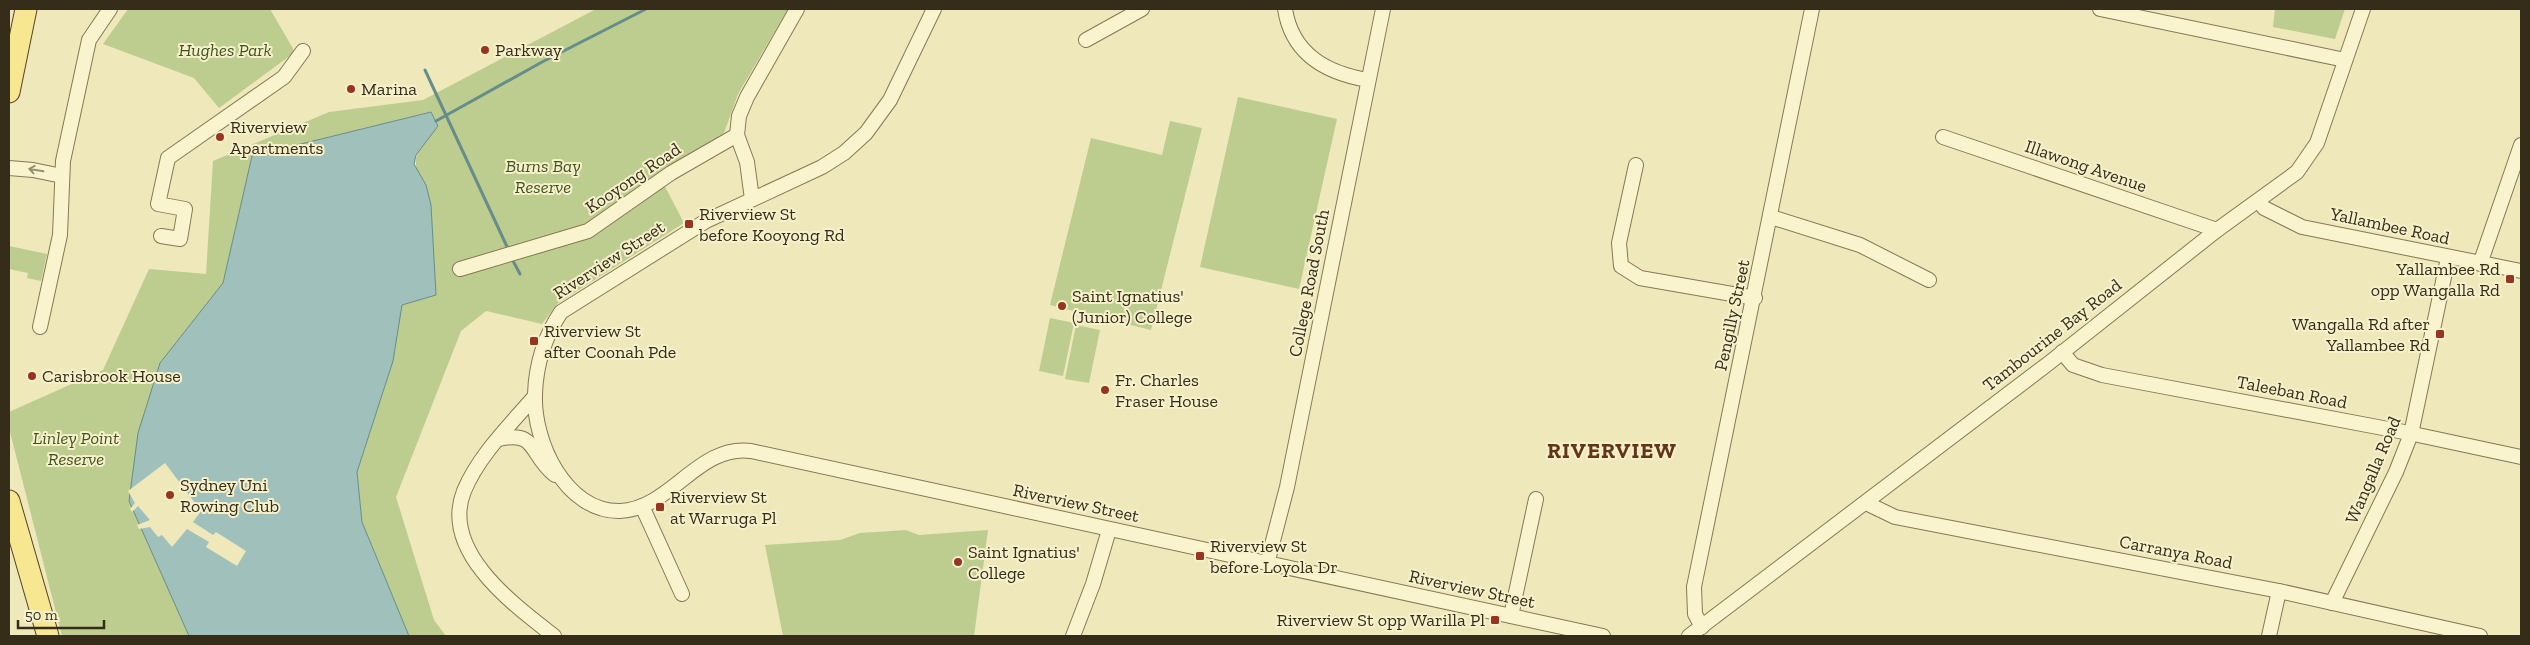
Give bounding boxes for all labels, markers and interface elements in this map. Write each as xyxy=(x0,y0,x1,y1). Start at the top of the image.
park label: Hughes Park xyxy=(178,39,272,61)
place label: Parkway xyxy=(495,39,563,61)
marker: Parkway xyxy=(479,44,491,56)
place label: Marina xyxy=(361,78,417,100)
marker: Marina xyxy=(345,83,357,95)
place label: Riverview Apartments xyxy=(230,116,323,159)
marker: Riverview Apartments xyxy=(214,131,226,143)
street label: Illawong Avenue xyxy=(2022,135,2150,197)
street label: Kooyong Road xyxy=(581,138,685,218)
park label: Burns Bay Reserve xyxy=(505,155,581,198)
one-way arrow xyxy=(28,165,44,175)
street label: Yallambee Road xyxy=(2327,202,2452,249)
place label: Riverview St before Kooyong Rd xyxy=(698,203,845,246)
street label: College Road South xyxy=(1284,207,1334,359)
street label: Riverview Street xyxy=(549,216,669,304)
marker: Riverview St before Kooyong Rd xyxy=(683,218,695,230)
street label: Pengilly Street xyxy=(1709,257,1755,373)
place label: Yallambee Rd opp Wangalla Rd xyxy=(2371,258,2500,301)
marker: Yallambee Rd opp Wangalla Rd xyxy=(2504,273,2516,285)
street label: Tambourine Bay Road xyxy=(1978,274,2126,396)
place label: Saint Ignatius' (Junior) College xyxy=(1072,285,1192,328)
marker: Saint Ignatius' (Junior) College xyxy=(1056,300,1068,312)
place label: Wangalla Rd after Yallambee Rd xyxy=(2292,313,2430,356)
place label: Riverview St after Coonah Pde xyxy=(544,320,676,363)
marker: Wangalla Rd after Yallambee Rd xyxy=(2434,328,2446,340)
marker: Riverview St after Coonah Pde xyxy=(528,335,540,347)
place label: Carisbrook House xyxy=(42,365,181,387)
place label: Fr. Charles Fraser House xyxy=(1115,369,1218,412)
marker: Carisbrook House xyxy=(26,370,38,382)
street label: Taleeban Road xyxy=(2235,370,2349,414)
marker: Fr. Charles Fraser House xyxy=(1099,384,1111,396)
street label: Wangalla Road xyxy=(2340,413,2406,527)
park label: Linley Point Reserve xyxy=(33,427,119,470)
district label: RIVERVIEW xyxy=(1547,437,1677,464)
place label: Sydney Uni Rowing Club xyxy=(180,474,279,517)
street label: Riverview Street xyxy=(1011,479,1141,527)
place label: Riverview St at Warruga Pl xyxy=(670,486,777,529)
marker: Sydney Uni Rowing Club xyxy=(164,489,176,501)
marker: Riverview St at Warruga Pl xyxy=(654,501,666,513)
street label: Carranya Road xyxy=(2118,530,2235,574)
place label: Riverview St before Loyola Dr xyxy=(1209,535,1338,578)
place label: Saint Ignatius' College xyxy=(968,541,1080,584)
marker: Riverview St before Loyola Dr xyxy=(1194,550,1206,562)
marker: Saint Ignatius' College xyxy=(952,556,964,568)
street label: Riverview Street xyxy=(1407,565,1537,613)
scale bar xyxy=(18,598,104,630)
text: 50 m xyxy=(25,606,58,624)
place label: Riverview St opp Warilla Pl xyxy=(1277,609,1485,631)
marker: Riverview St opp Warilla Pl xyxy=(1489,614,1501,626)

